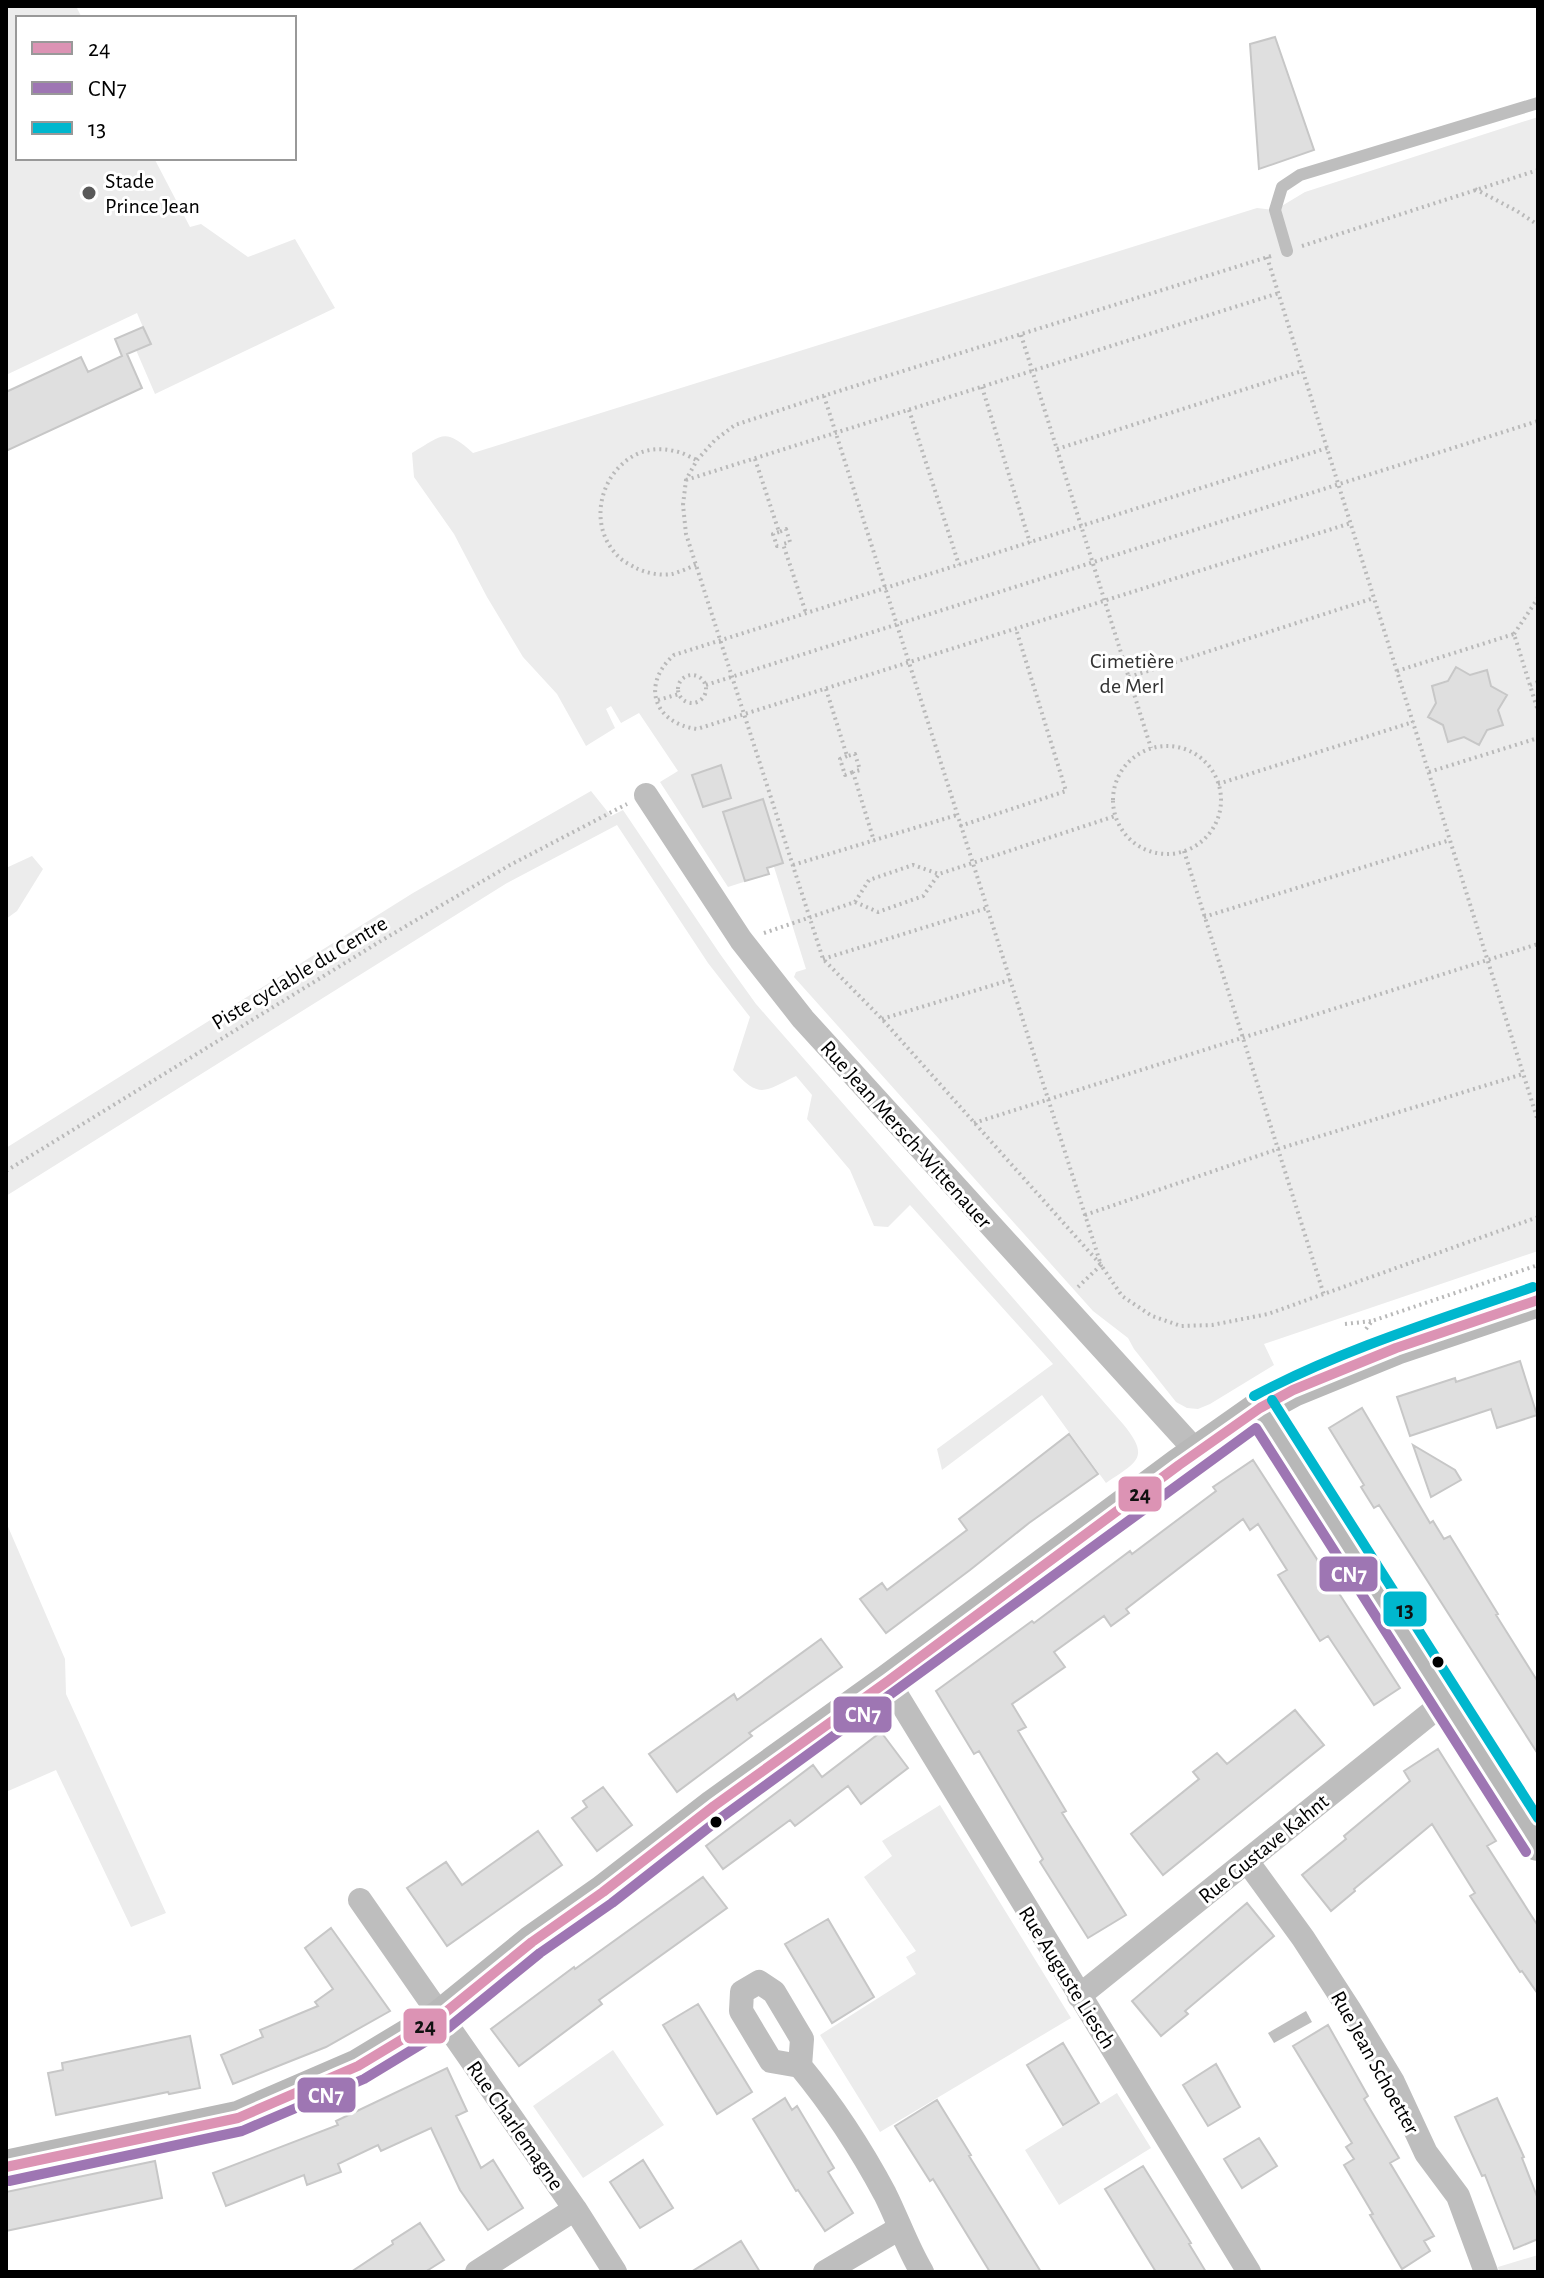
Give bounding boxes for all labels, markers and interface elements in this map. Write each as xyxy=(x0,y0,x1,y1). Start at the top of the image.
legend xyxy=(16,16,296,160)
text: 24 xyxy=(88,37,110,61)
text: CN7 xyxy=(88,77,127,101)
text: 13 xyxy=(88,117,106,141)
place label: Stade Prince Jean xyxy=(105,170,200,217)
marker: Stade Prince Jean xyxy=(80,184,98,202)
park label: Cimetière de Merl xyxy=(1090,650,1174,697)
street label: Piste cyclable du Centre xyxy=(208,912,391,1034)
street label: Rue Jean Mersch-Wittenauer xyxy=(816,1037,996,1233)
line badge: 24 xyxy=(1117,1475,1163,1513)
text: 24 xyxy=(1129,1483,1151,1505)
line badge: CN7 xyxy=(1318,1555,1379,1593)
text: CN7 xyxy=(1331,1564,1367,1586)
line badge: 13 xyxy=(1382,1590,1428,1628)
text: 13 xyxy=(1396,1599,1414,1621)
unlabelled marker xyxy=(1430,1654,1446,1670)
line badge: CN7 xyxy=(832,1695,893,1734)
text: CN7 xyxy=(845,1704,881,1726)
street label: Rue Gustave Kahnt xyxy=(1194,1790,1333,1908)
unlabelled marker xyxy=(708,1814,724,1830)
street label: Rue Auguste Liesch xyxy=(1015,1902,1120,2053)
street label: Rue Jean Schoetter xyxy=(1327,1987,1424,2138)
line badge: 24 xyxy=(402,2007,448,2045)
text: 24 xyxy=(414,2015,436,2037)
street label: Rue Charlemagne xyxy=(463,2057,568,2194)
line badge: CN7 xyxy=(296,2076,357,2114)
text: CN7 xyxy=(308,2085,344,2107)

